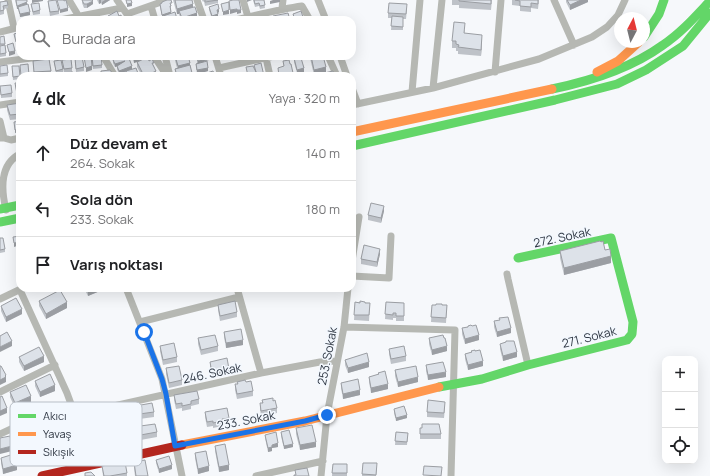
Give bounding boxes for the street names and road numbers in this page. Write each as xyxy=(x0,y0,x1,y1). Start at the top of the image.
street label: 272. Sokak xyxy=(532,222,593,251)
street label: 271. Sokak xyxy=(560,322,619,352)
street label: 253. Sokak xyxy=(313,324,341,387)
street label: 246. Sokak xyxy=(181,358,244,388)
street label: 233. Sokak xyxy=(216,406,277,434)

